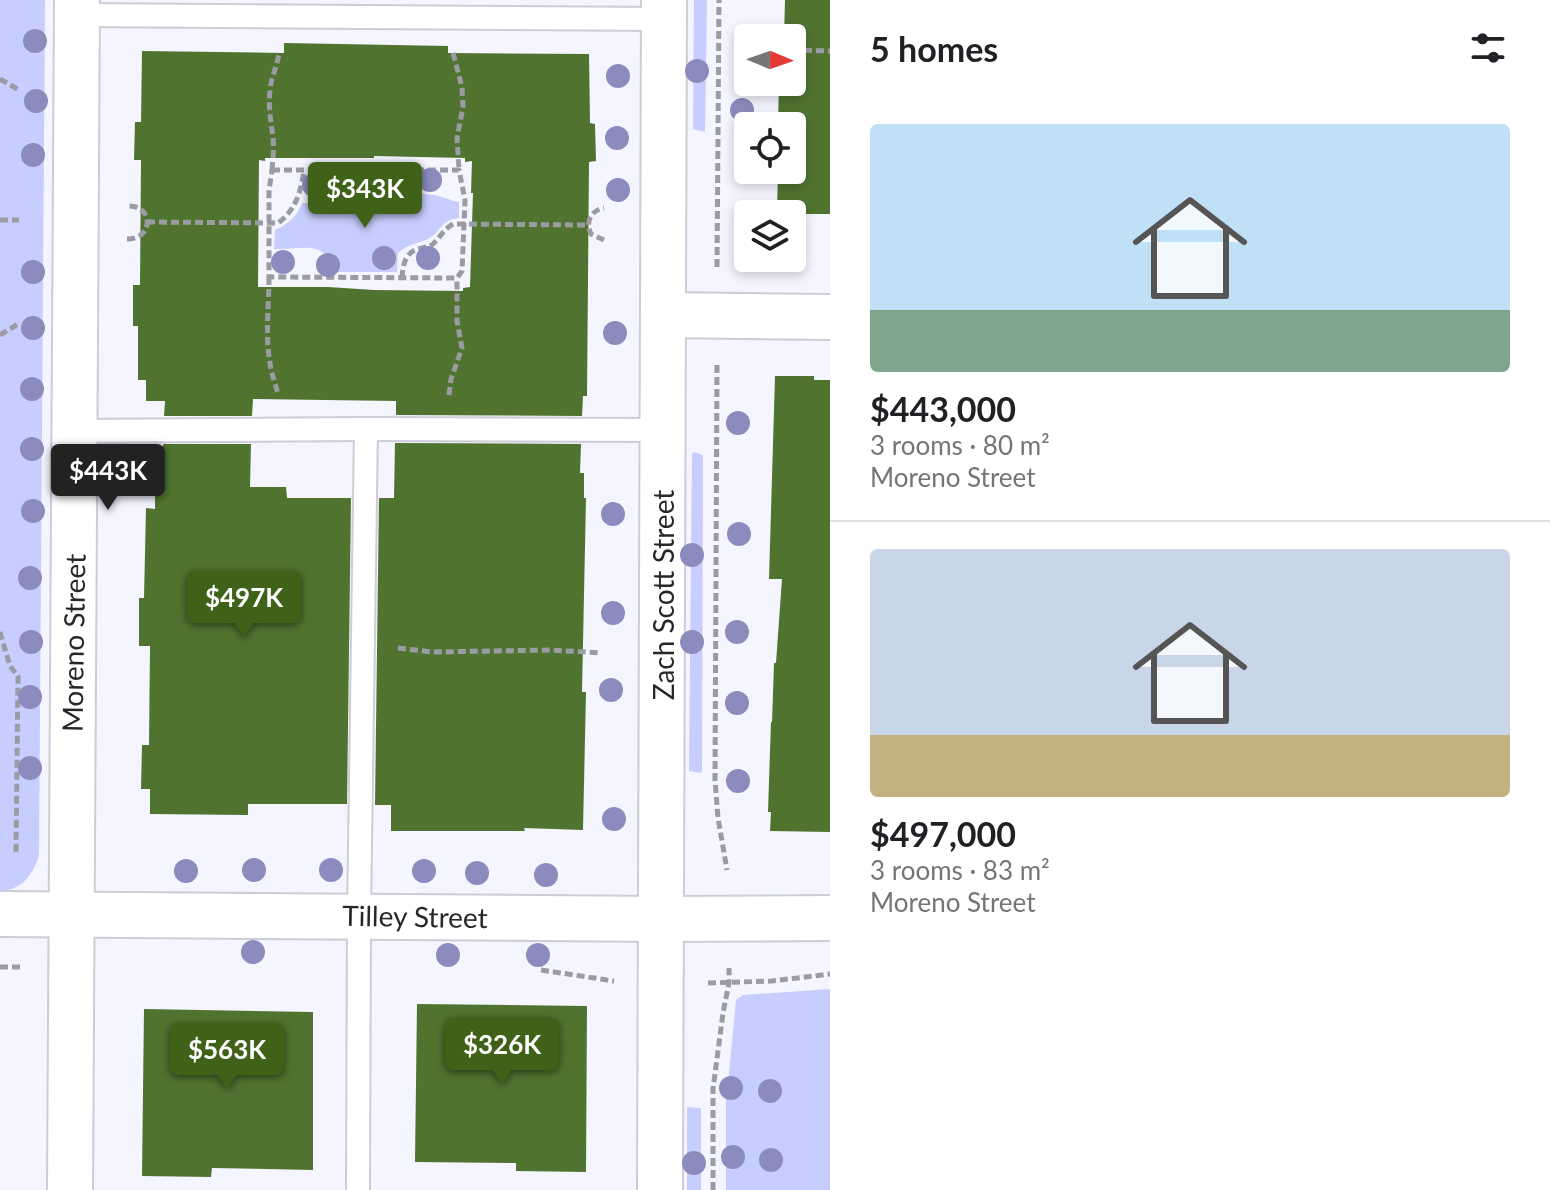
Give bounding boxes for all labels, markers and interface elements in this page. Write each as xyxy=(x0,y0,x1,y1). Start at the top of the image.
north arrow xyxy=(734,24,806,96)
map controls xyxy=(734,24,806,272)
icon: filters xyxy=(1466,26,1510,70)
text: 5 homes xyxy=(870,28,998,69)
button: locate xyxy=(734,112,806,184)
pin: $343K xyxy=(309,162,421,230)
text: $343K xyxy=(326,172,404,204)
icon: home xyxy=(1118,176,1262,320)
button: layers xyxy=(734,200,806,272)
text: $443,000 xyxy=(870,388,1016,429)
text: 3 rooms · 80 m² xyxy=(870,429,1050,461)
pin: $443K xyxy=(52,444,164,512)
text: $443K xyxy=(69,454,147,486)
text: Moreno Street xyxy=(870,461,1036,493)
street label: Zach Scott Street xyxy=(646,490,680,700)
street label: Moreno Street xyxy=(54,554,92,732)
pin: $497K xyxy=(188,571,300,639)
text: $497K xyxy=(205,581,283,613)
icon: home xyxy=(1118,601,1262,745)
text: $497,000 xyxy=(870,813,1016,854)
text: 3 rooms · 83 m² xyxy=(870,854,1050,886)
text: Moreno Street xyxy=(870,886,1036,918)
street label: Tilley Street xyxy=(342,898,488,934)
pin: $326K xyxy=(446,1018,558,1086)
pin: $563K xyxy=(171,1023,283,1091)
text: $326K xyxy=(463,1028,541,1060)
text: $563K xyxy=(188,1033,266,1065)

